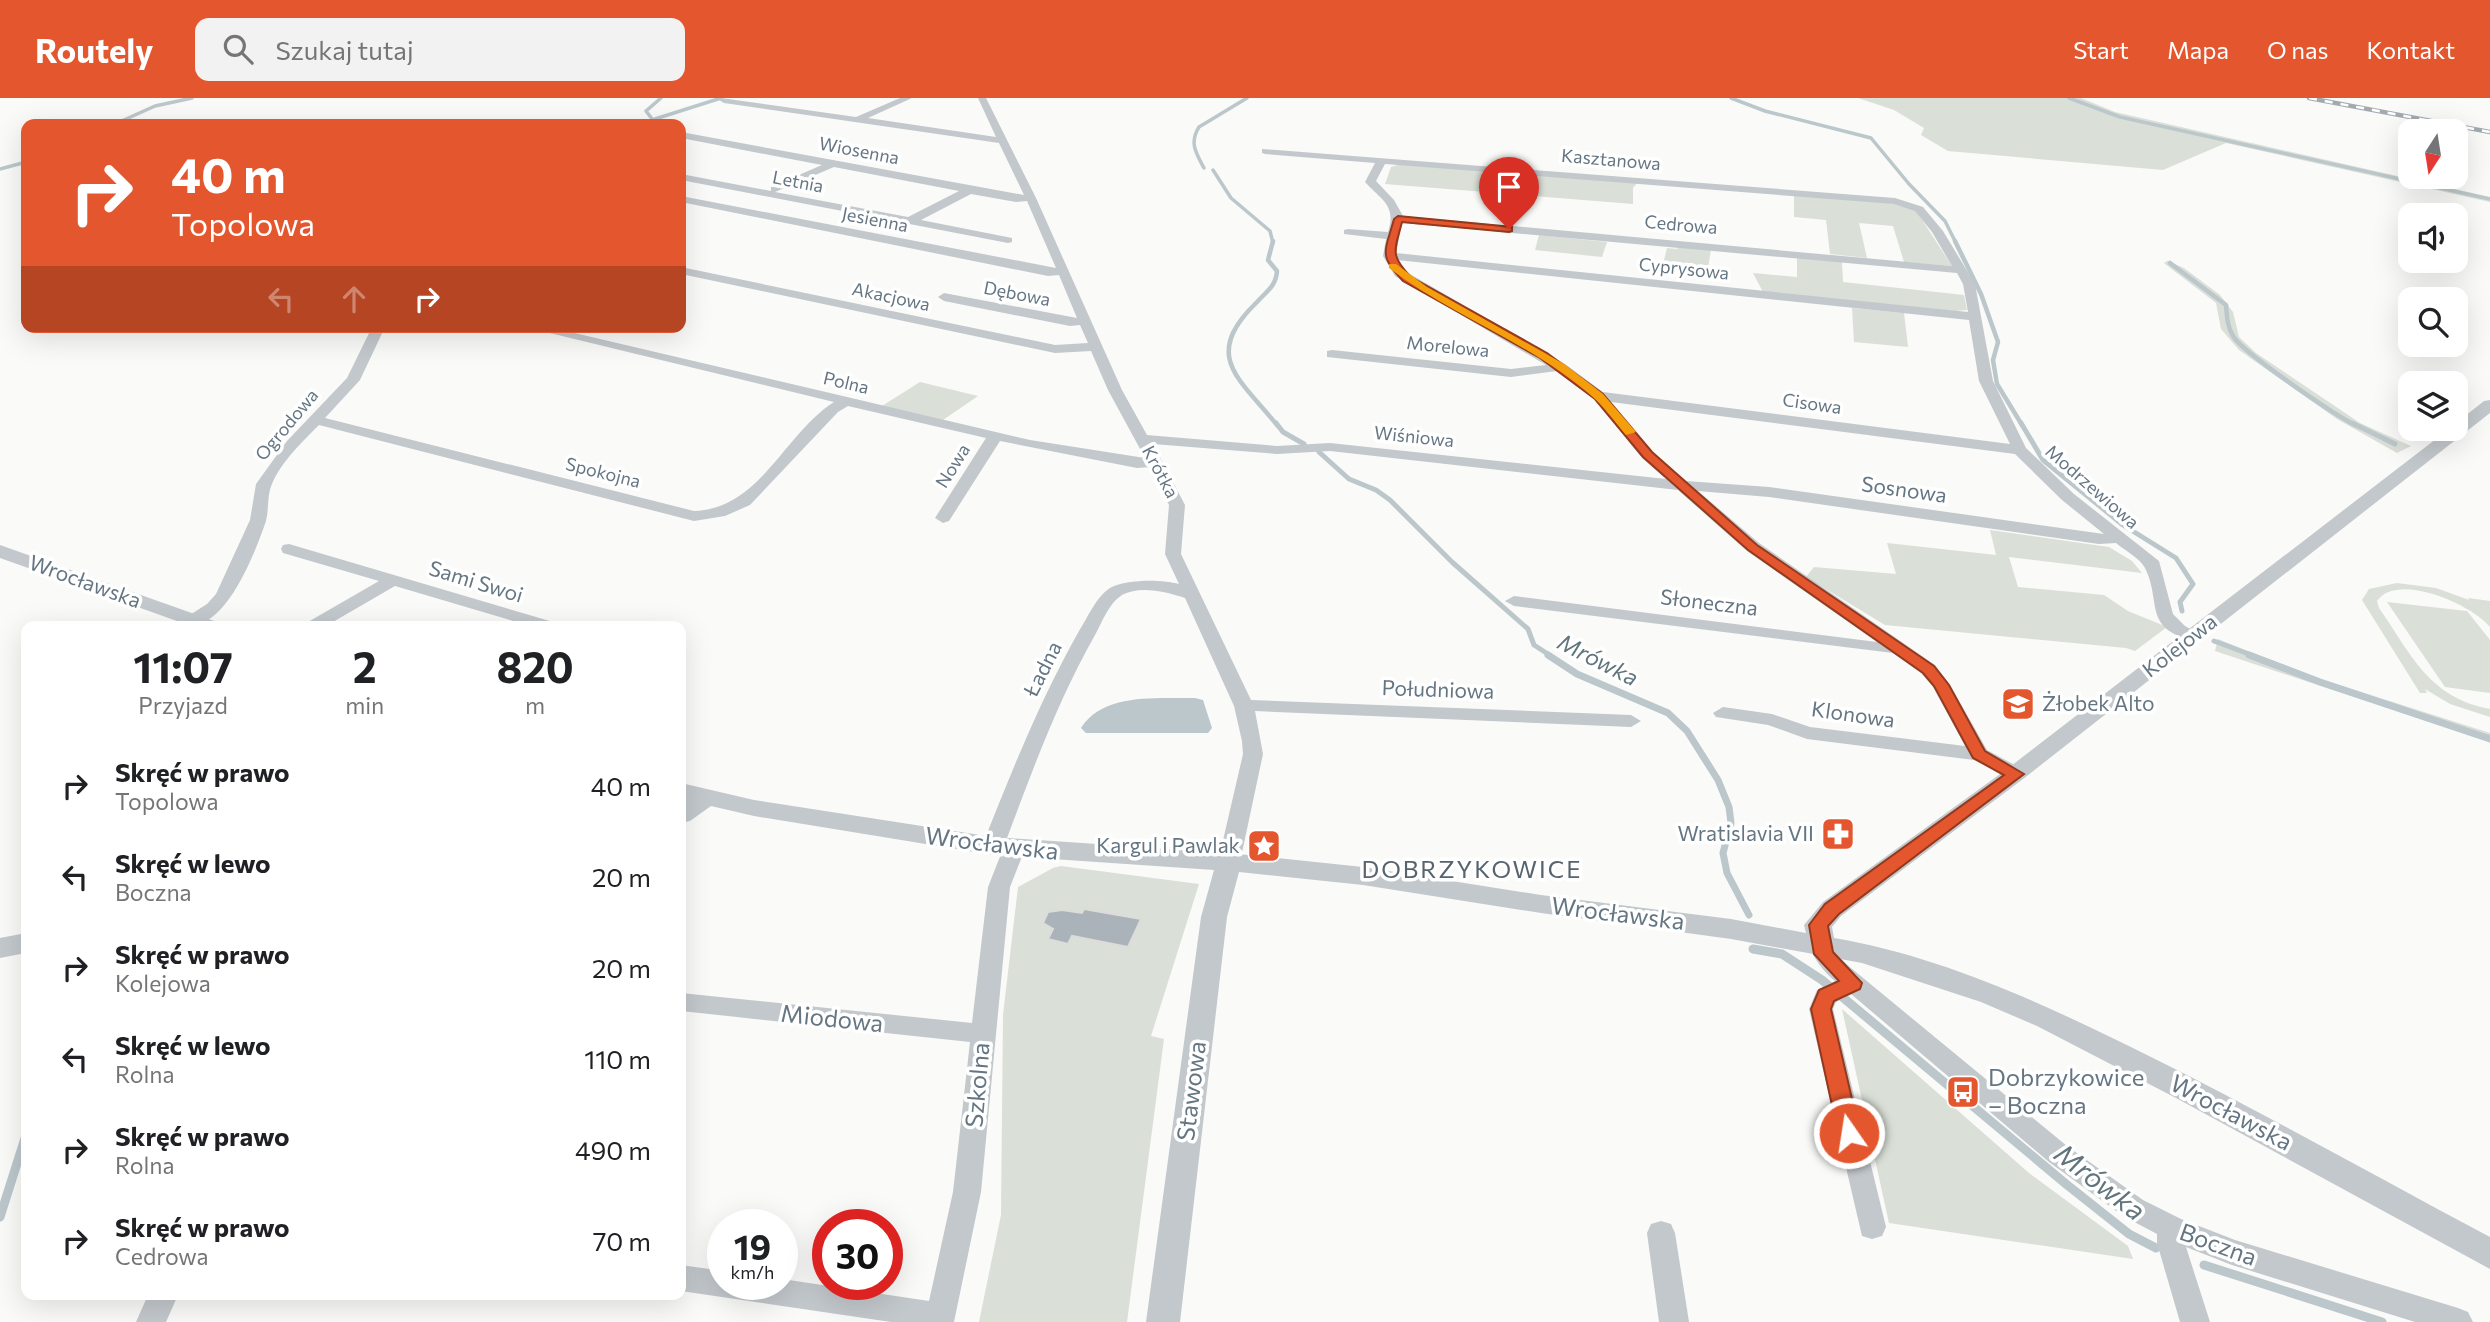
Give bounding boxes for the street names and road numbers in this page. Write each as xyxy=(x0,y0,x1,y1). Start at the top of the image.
street label: Wiosenna xyxy=(817,131,901,169)
street label: Kasztanowa xyxy=(1560,144,1662,174)
street label: Letnia xyxy=(771,165,826,197)
street label: Jesienna xyxy=(840,202,910,236)
street label: Cedrowa xyxy=(1644,210,1719,238)
street label: Cyprysowa xyxy=(1638,252,1730,284)
street label: Dębowa xyxy=(982,276,1052,310)
street label: Akacjowa xyxy=(850,277,932,315)
street label: Morelowa xyxy=(1406,331,1491,361)
street label: Polna xyxy=(821,366,871,398)
street label: Ogrodowa xyxy=(250,384,322,465)
street label: Cisowa xyxy=(1781,388,1843,418)
street label: Wiśniowa xyxy=(1373,421,1455,451)
street label: Nowa xyxy=(930,439,974,492)
street label: Modrzewiowa xyxy=(2041,440,2144,533)
street label: Krótka xyxy=(1138,442,1184,501)
street label: Spokojna xyxy=(564,452,643,492)
street label: Sosnowa xyxy=(1860,470,1949,507)
street label: Wrocławska xyxy=(26,549,145,612)
street label: Sami Swoi xyxy=(426,554,527,607)
street label: Słoneczna xyxy=(1659,583,1759,620)
street label: Kolejowa xyxy=(2137,608,2221,682)
street label: Ładna xyxy=(1017,637,1066,701)
street label: Południowa xyxy=(1381,674,1495,703)
street label: Klonowa xyxy=(1810,695,1896,732)
street label: Wrocławska xyxy=(924,820,1060,865)
street label: Wrocławska xyxy=(1550,890,1686,935)
street label: Miodowa xyxy=(780,998,885,1037)
street label: Stawowa xyxy=(1170,1039,1211,1142)
street label: Szkolna xyxy=(958,1041,995,1129)
street label: Wrocławska xyxy=(2166,1067,2298,1156)
street label: Boczna xyxy=(2176,1216,2261,1271)

